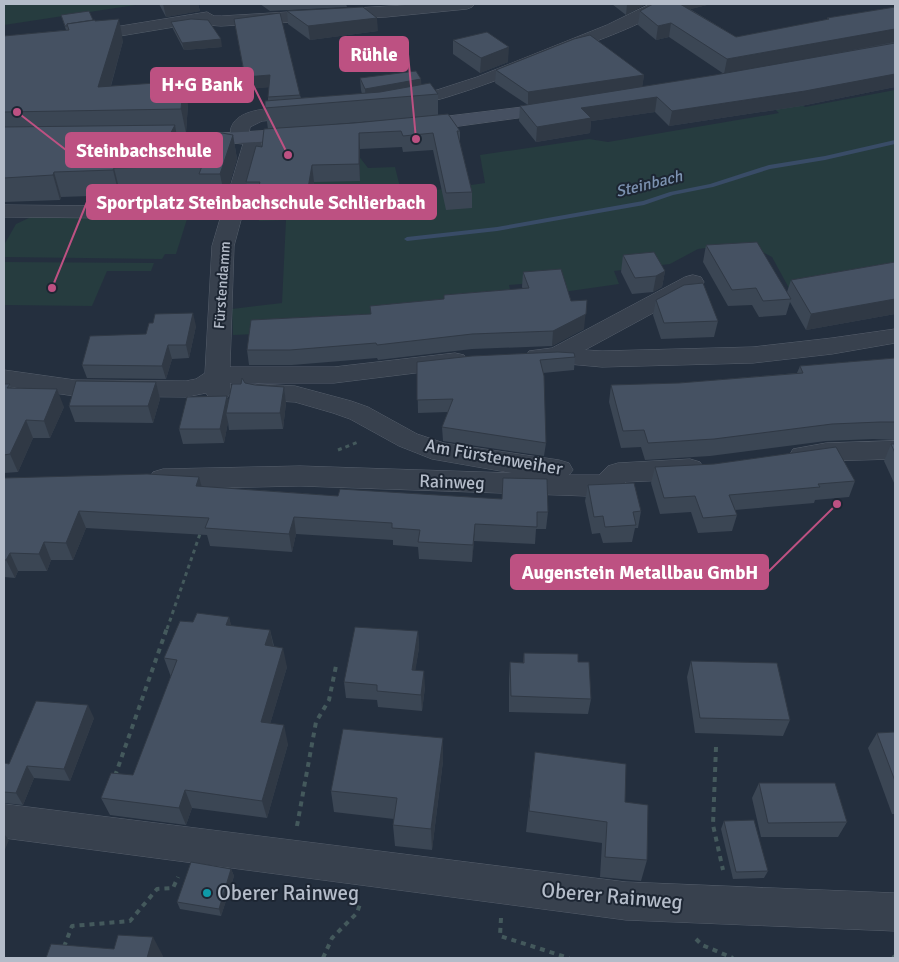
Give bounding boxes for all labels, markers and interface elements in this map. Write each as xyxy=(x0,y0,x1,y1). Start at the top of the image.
callout: Rühle xyxy=(340,37,408,71)
text: Rühle xyxy=(350,43,398,67)
callout: H+G Bank xyxy=(151,68,253,102)
text: H+G Bank xyxy=(161,73,243,97)
callout: Steinbachschule xyxy=(66,133,222,167)
text: Steinbachschule xyxy=(76,139,212,163)
water label: Steinbach xyxy=(614,166,686,202)
callout: Sportplatz Steinbachschule Schlierbach xyxy=(87,185,436,219)
text: Sportplatz Steinbachschule Schlierbach xyxy=(96,191,426,215)
street label: Fürstendamm xyxy=(210,240,234,330)
street label: Am Fürstenweiher xyxy=(423,434,565,480)
street label: Rainweg xyxy=(419,470,485,494)
callout: Augenstein Metallbau GmbH xyxy=(511,555,768,589)
text: Augenstein Metallbau GmbH xyxy=(522,561,758,585)
street label: Oberer Rainweg xyxy=(540,877,684,915)
place label: Oberer Rainweg xyxy=(217,880,359,906)
marker: Oberer Rainweg xyxy=(201,887,213,899)

